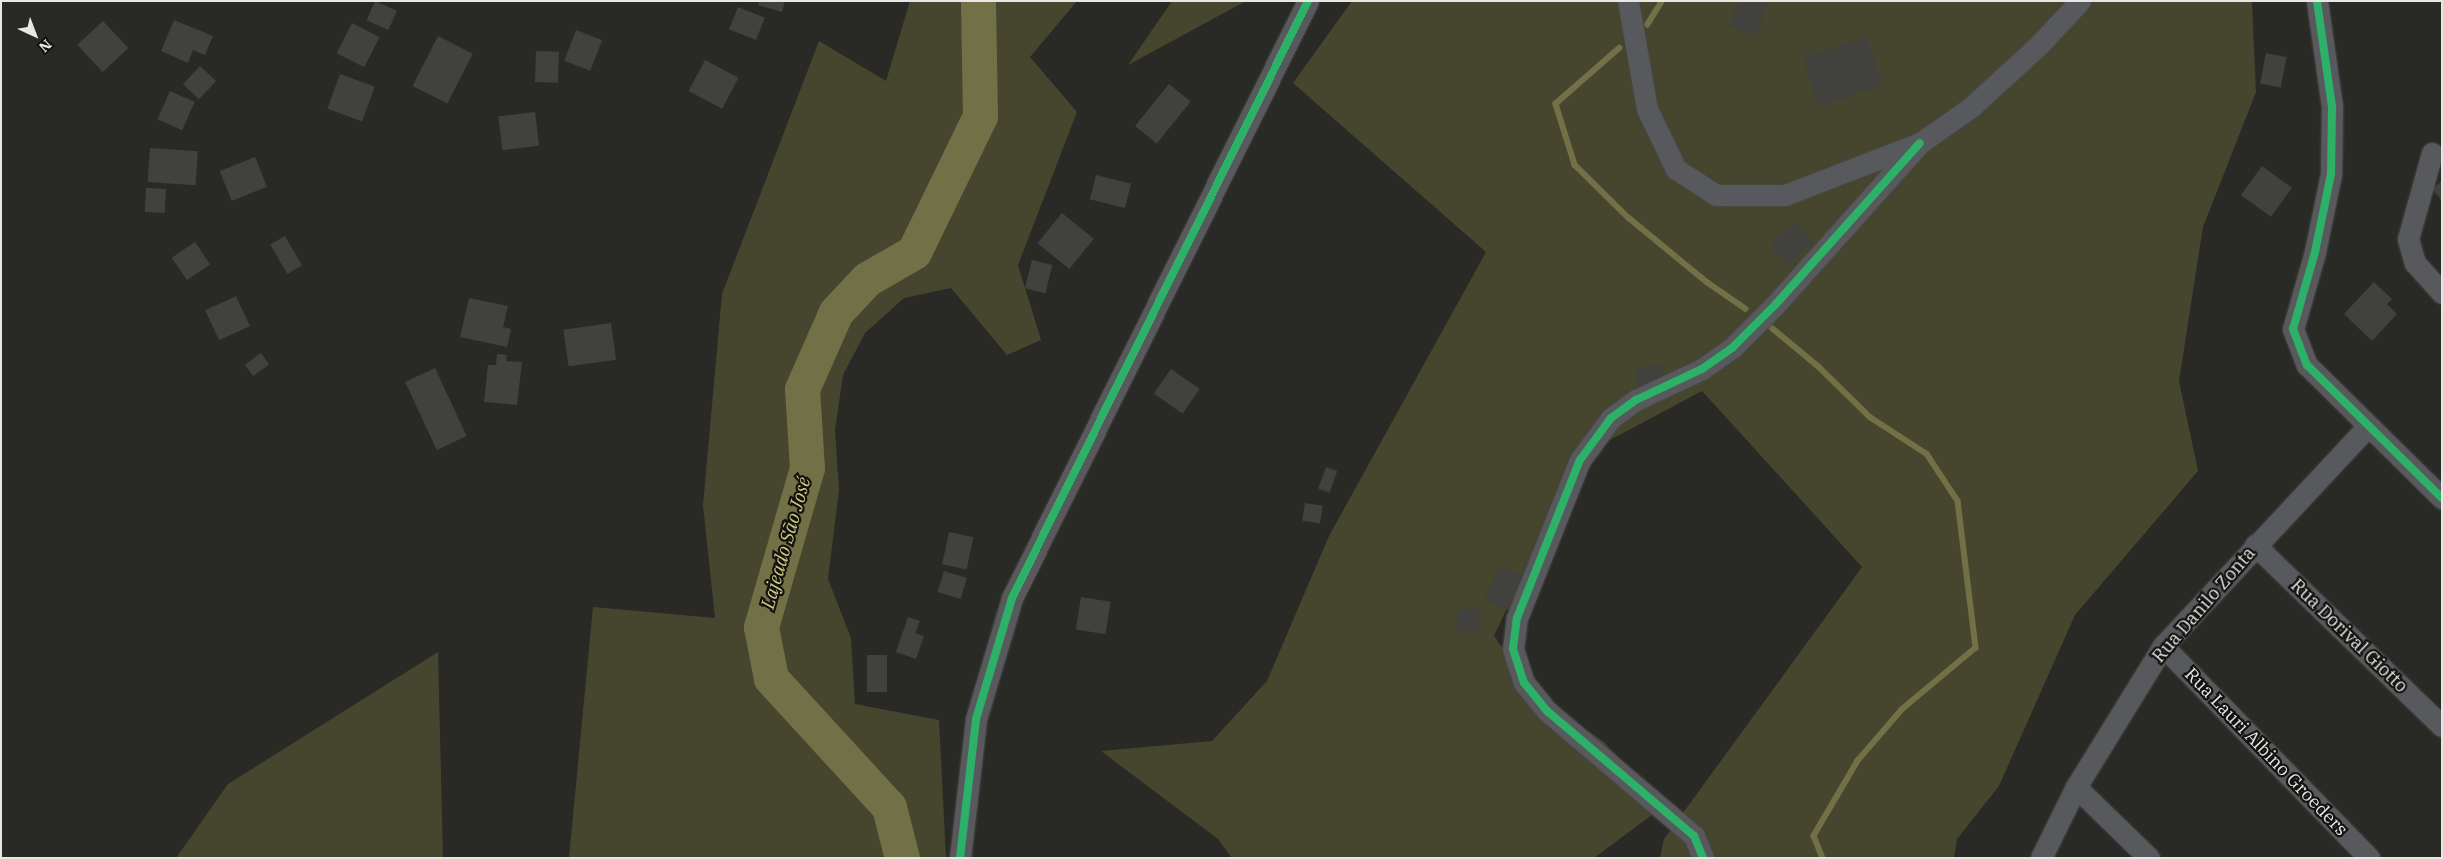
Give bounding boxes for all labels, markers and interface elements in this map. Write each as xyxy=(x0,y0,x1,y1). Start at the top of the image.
north arrow xyxy=(10,10,60,60)
text: N xyxy=(35,36,55,56)
water label: Lajeado São José xyxy=(756,475,816,611)
street label: Rua Danilo Zonta xyxy=(2148,543,2260,667)
street label: Rua Dorival Giotto xyxy=(2286,575,2412,697)
street label: Rua Lauri Albino Groeders xyxy=(2180,664,2352,840)

